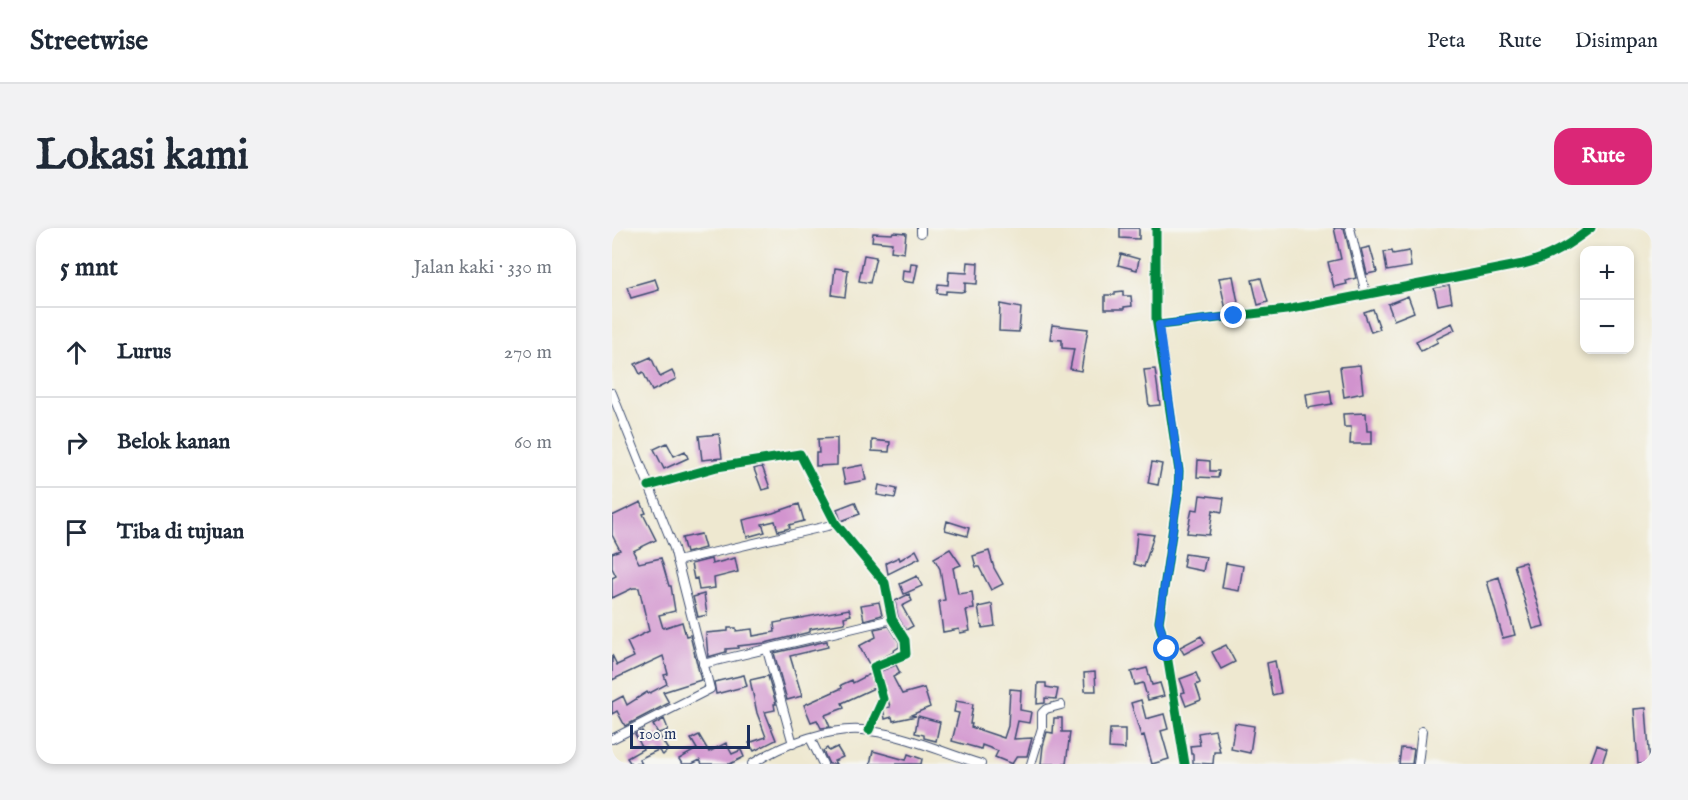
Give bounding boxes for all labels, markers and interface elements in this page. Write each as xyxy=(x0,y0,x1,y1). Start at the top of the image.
text: Streetwise xyxy=(30,24,148,59)
text: Peta xyxy=(1427,28,1465,55)
text: Rute xyxy=(1498,28,1542,55)
text: Disimpan xyxy=(1575,28,1658,55)
button: Rute xyxy=(1554,128,1652,185)
text: Lokasi kami xyxy=(36,130,249,183)
map controls xyxy=(1580,246,1634,354)
button: + xyxy=(1580,246,1634,300)
text: 5 mnt xyxy=(60,251,118,284)
text: Jalan kaki · 330 m xyxy=(413,255,552,280)
button: − xyxy=(1580,300,1634,354)
route end xyxy=(1220,302,1246,328)
icon: ahead xyxy=(60,336,93,369)
text: Lurus xyxy=(117,338,171,366)
text: 270 m xyxy=(504,340,552,365)
icon: right xyxy=(60,426,93,459)
text: Belok kanan xyxy=(117,428,230,456)
text: 60 m xyxy=(514,430,552,455)
icon: arrive xyxy=(60,516,93,549)
text: Tiba di tujuan xyxy=(117,518,244,546)
route start xyxy=(1153,635,1179,661)
scale bar xyxy=(630,722,750,750)
text: 100 m xyxy=(639,725,676,745)

